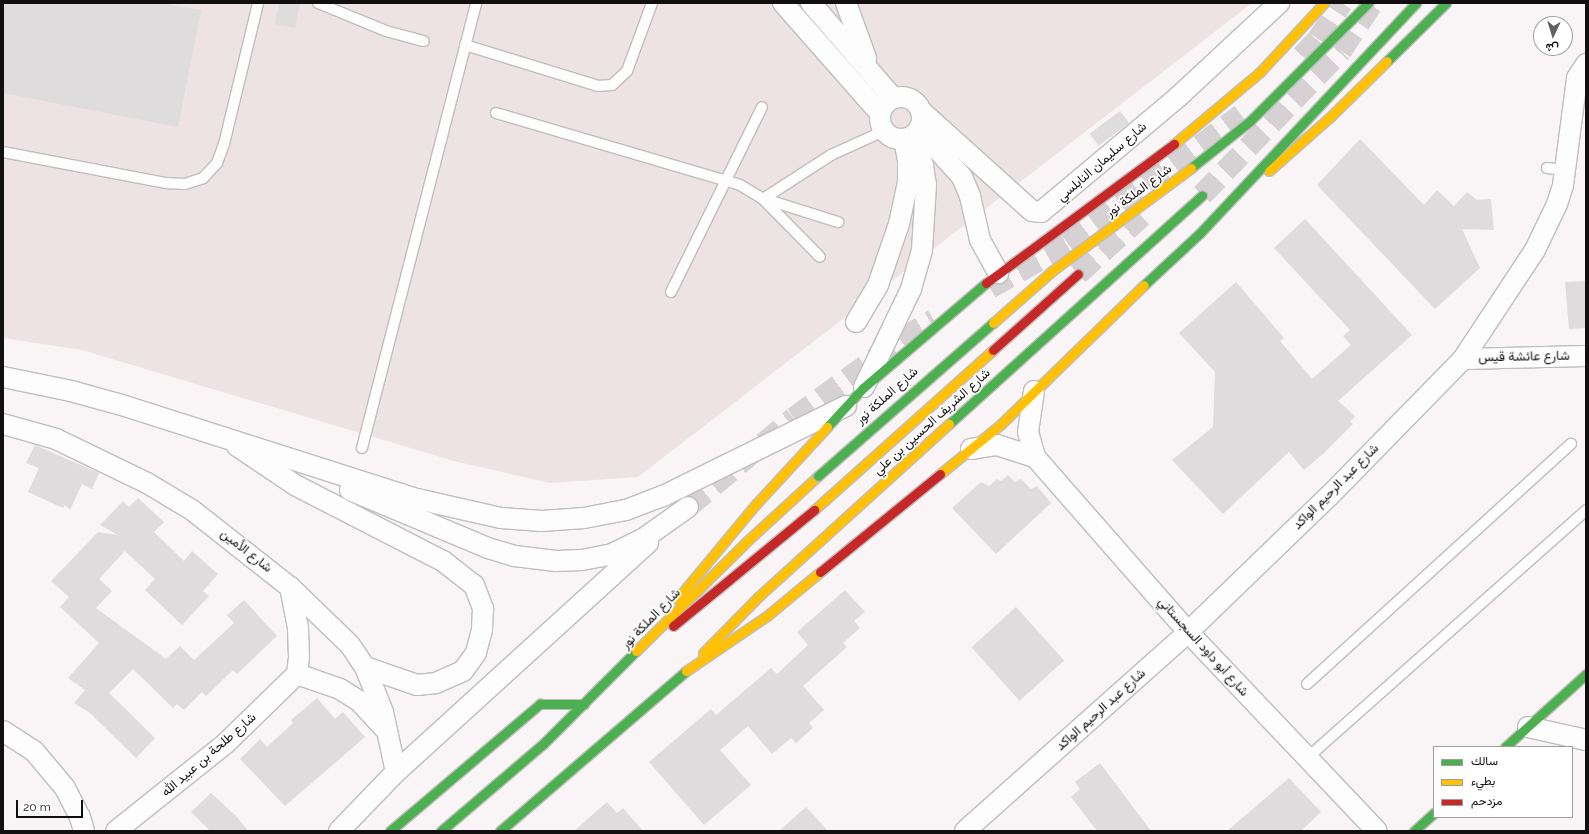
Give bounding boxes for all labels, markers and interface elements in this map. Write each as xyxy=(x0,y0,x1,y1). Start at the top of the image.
north arrow xyxy=(1533,16,1573,56)
text: ش xyxy=(1545,41,1559,54)
street label: شارع سليمان النابلسي xyxy=(1054,119,1150,205)
street label: شارع الملكة نور xyxy=(1103,161,1175,221)
street label: شارع عائشة قيس xyxy=(1478,348,1570,366)
street label: شارع الملكة نور xyxy=(853,364,921,428)
street label: شارع الشريف الحسين بن علي xyxy=(870,365,994,479)
street label: شارع عبد الرحيم الواكد xyxy=(1290,441,1382,533)
street label: شارع الأمين xyxy=(217,526,275,576)
street label: شارع الملكة نور xyxy=(618,585,684,653)
street label: شارع أبو داود السجستاني xyxy=(1154,594,1252,700)
street label: شارع عبد الرحيم الواكد xyxy=(1053,666,1149,754)
street label: شارع طلحة بن عبيد الله xyxy=(159,710,259,800)
legend xyxy=(1433,746,1573,818)
text: سالك xyxy=(1471,754,1498,768)
text: بطيء xyxy=(1471,774,1495,788)
scale bar xyxy=(18,792,85,818)
text: مزدحم xyxy=(1471,794,1502,808)
text: 20 m xyxy=(23,800,51,814)

